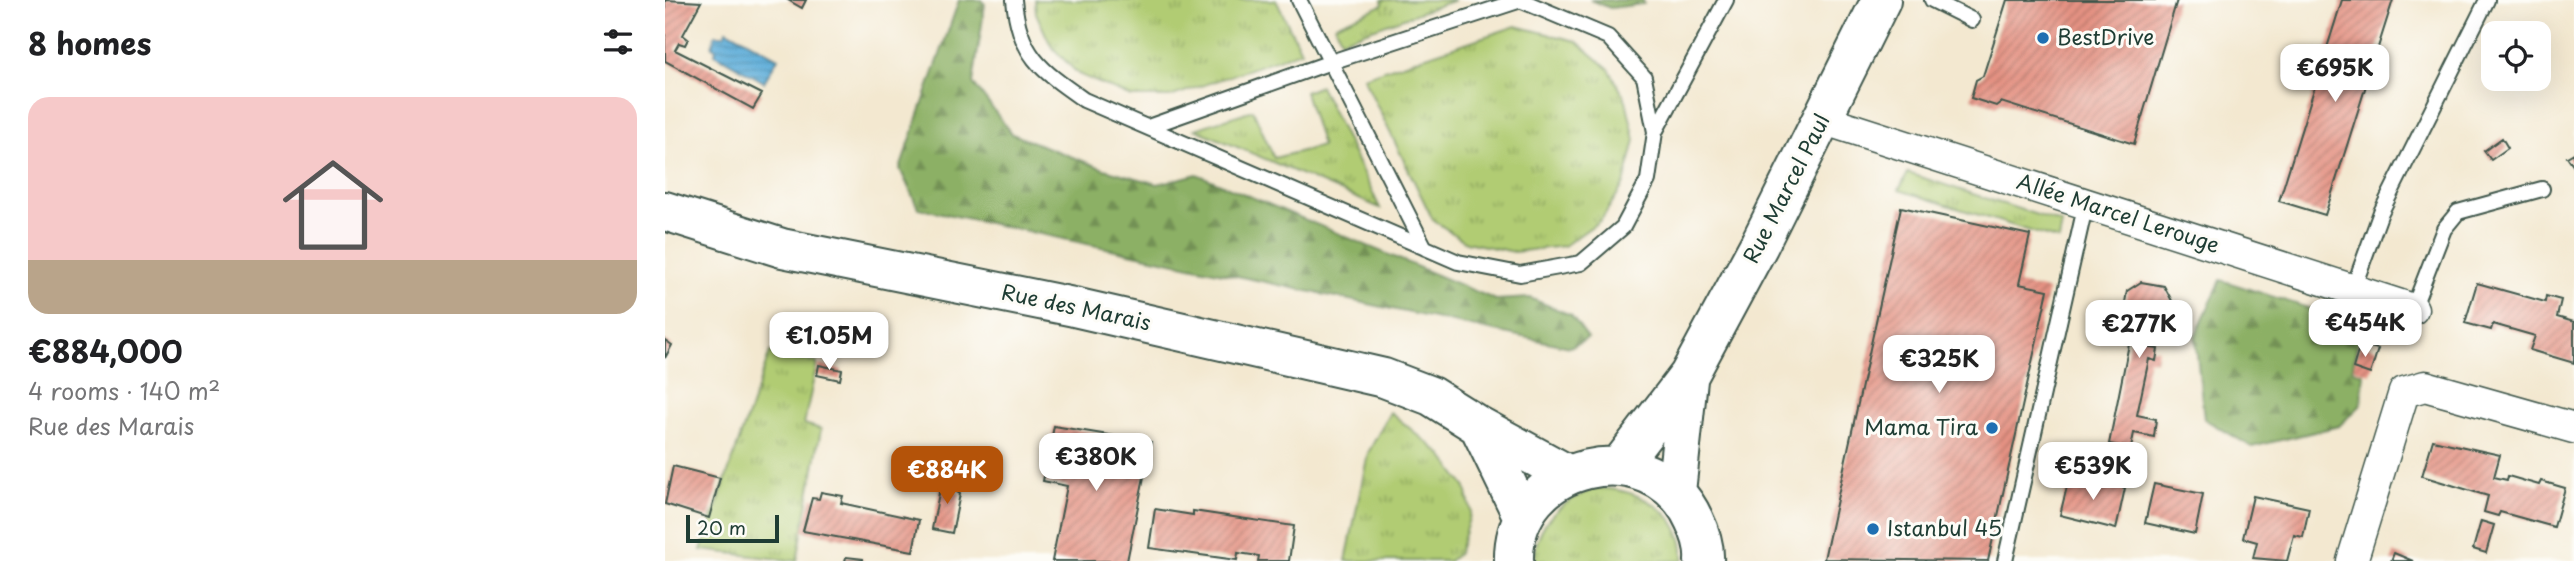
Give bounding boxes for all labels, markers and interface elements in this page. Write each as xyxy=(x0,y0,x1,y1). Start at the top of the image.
text: 8 homes xyxy=(28,20,151,65)
place label: BestDrive xyxy=(2057,20,2154,52)
map controls xyxy=(2481,21,2551,91)
button: locate xyxy=(2481,21,2551,91)
icon: filters xyxy=(599,23,637,61)
marker: BestDrive xyxy=(2035,30,2051,46)
pin: €695K xyxy=(2286,44,2384,104)
text: €695K xyxy=(2296,49,2374,84)
street label: Rue Marcel Paul xyxy=(1734,108,1837,268)
icon: home xyxy=(270,142,396,268)
street label: Allée Marcel Lerouge xyxy=(2013,164,2224,260)
street label: Rue des Marais xyxy=(999,275,1154,337)
pin: €277K xyxy=(2090,300,2188,360)
pin: €454K xyxy=(2316,300,2414,359)
text: €454K xyxy=(2325,304,2405,339)
text: €277K xyxy=(2101,305,2177,340)
pin: €1.05M xyxy=(772,312,886,372)
text: €1.05M xyxy=(785,317,873,352)
text: €884,000 xyxy=(28,328,183,373)
pin: €325K xyxy=(1890,336,1988,395)
text: €325K xyxy=(1899,340,1979,375)
text: 4 rooms · 140 m² xyxy=(28,373,220,408)
text: Rue des Marais xyxy=(28,408,194,443)
place label: Mama Tira xyxy=(1864,410,1979,442)
marker: Mama Tira xyxy=(1984,420,2000,436)
pin: €380K xyxy=(1047,434,1145,493)
text: €380K xyxy=(1055,438,1137,473)
pin: €539K xyxy=(2044,442,2142,502)
pin: €884K xyxy=(898,447,996,506)
text: €539K xyxy=(2054,447,2132,482)
text: €884K xyxy=(907,451,987,486)
place label: Istanbul 45 xyxy=(1887,511,2002,543)
scale bar xyxy=(686,512,779,544)
text: 20 m xyxy=(697,513,746,541)
marker: Istanbul 45 xyxy=(1865,521,1881,537)

